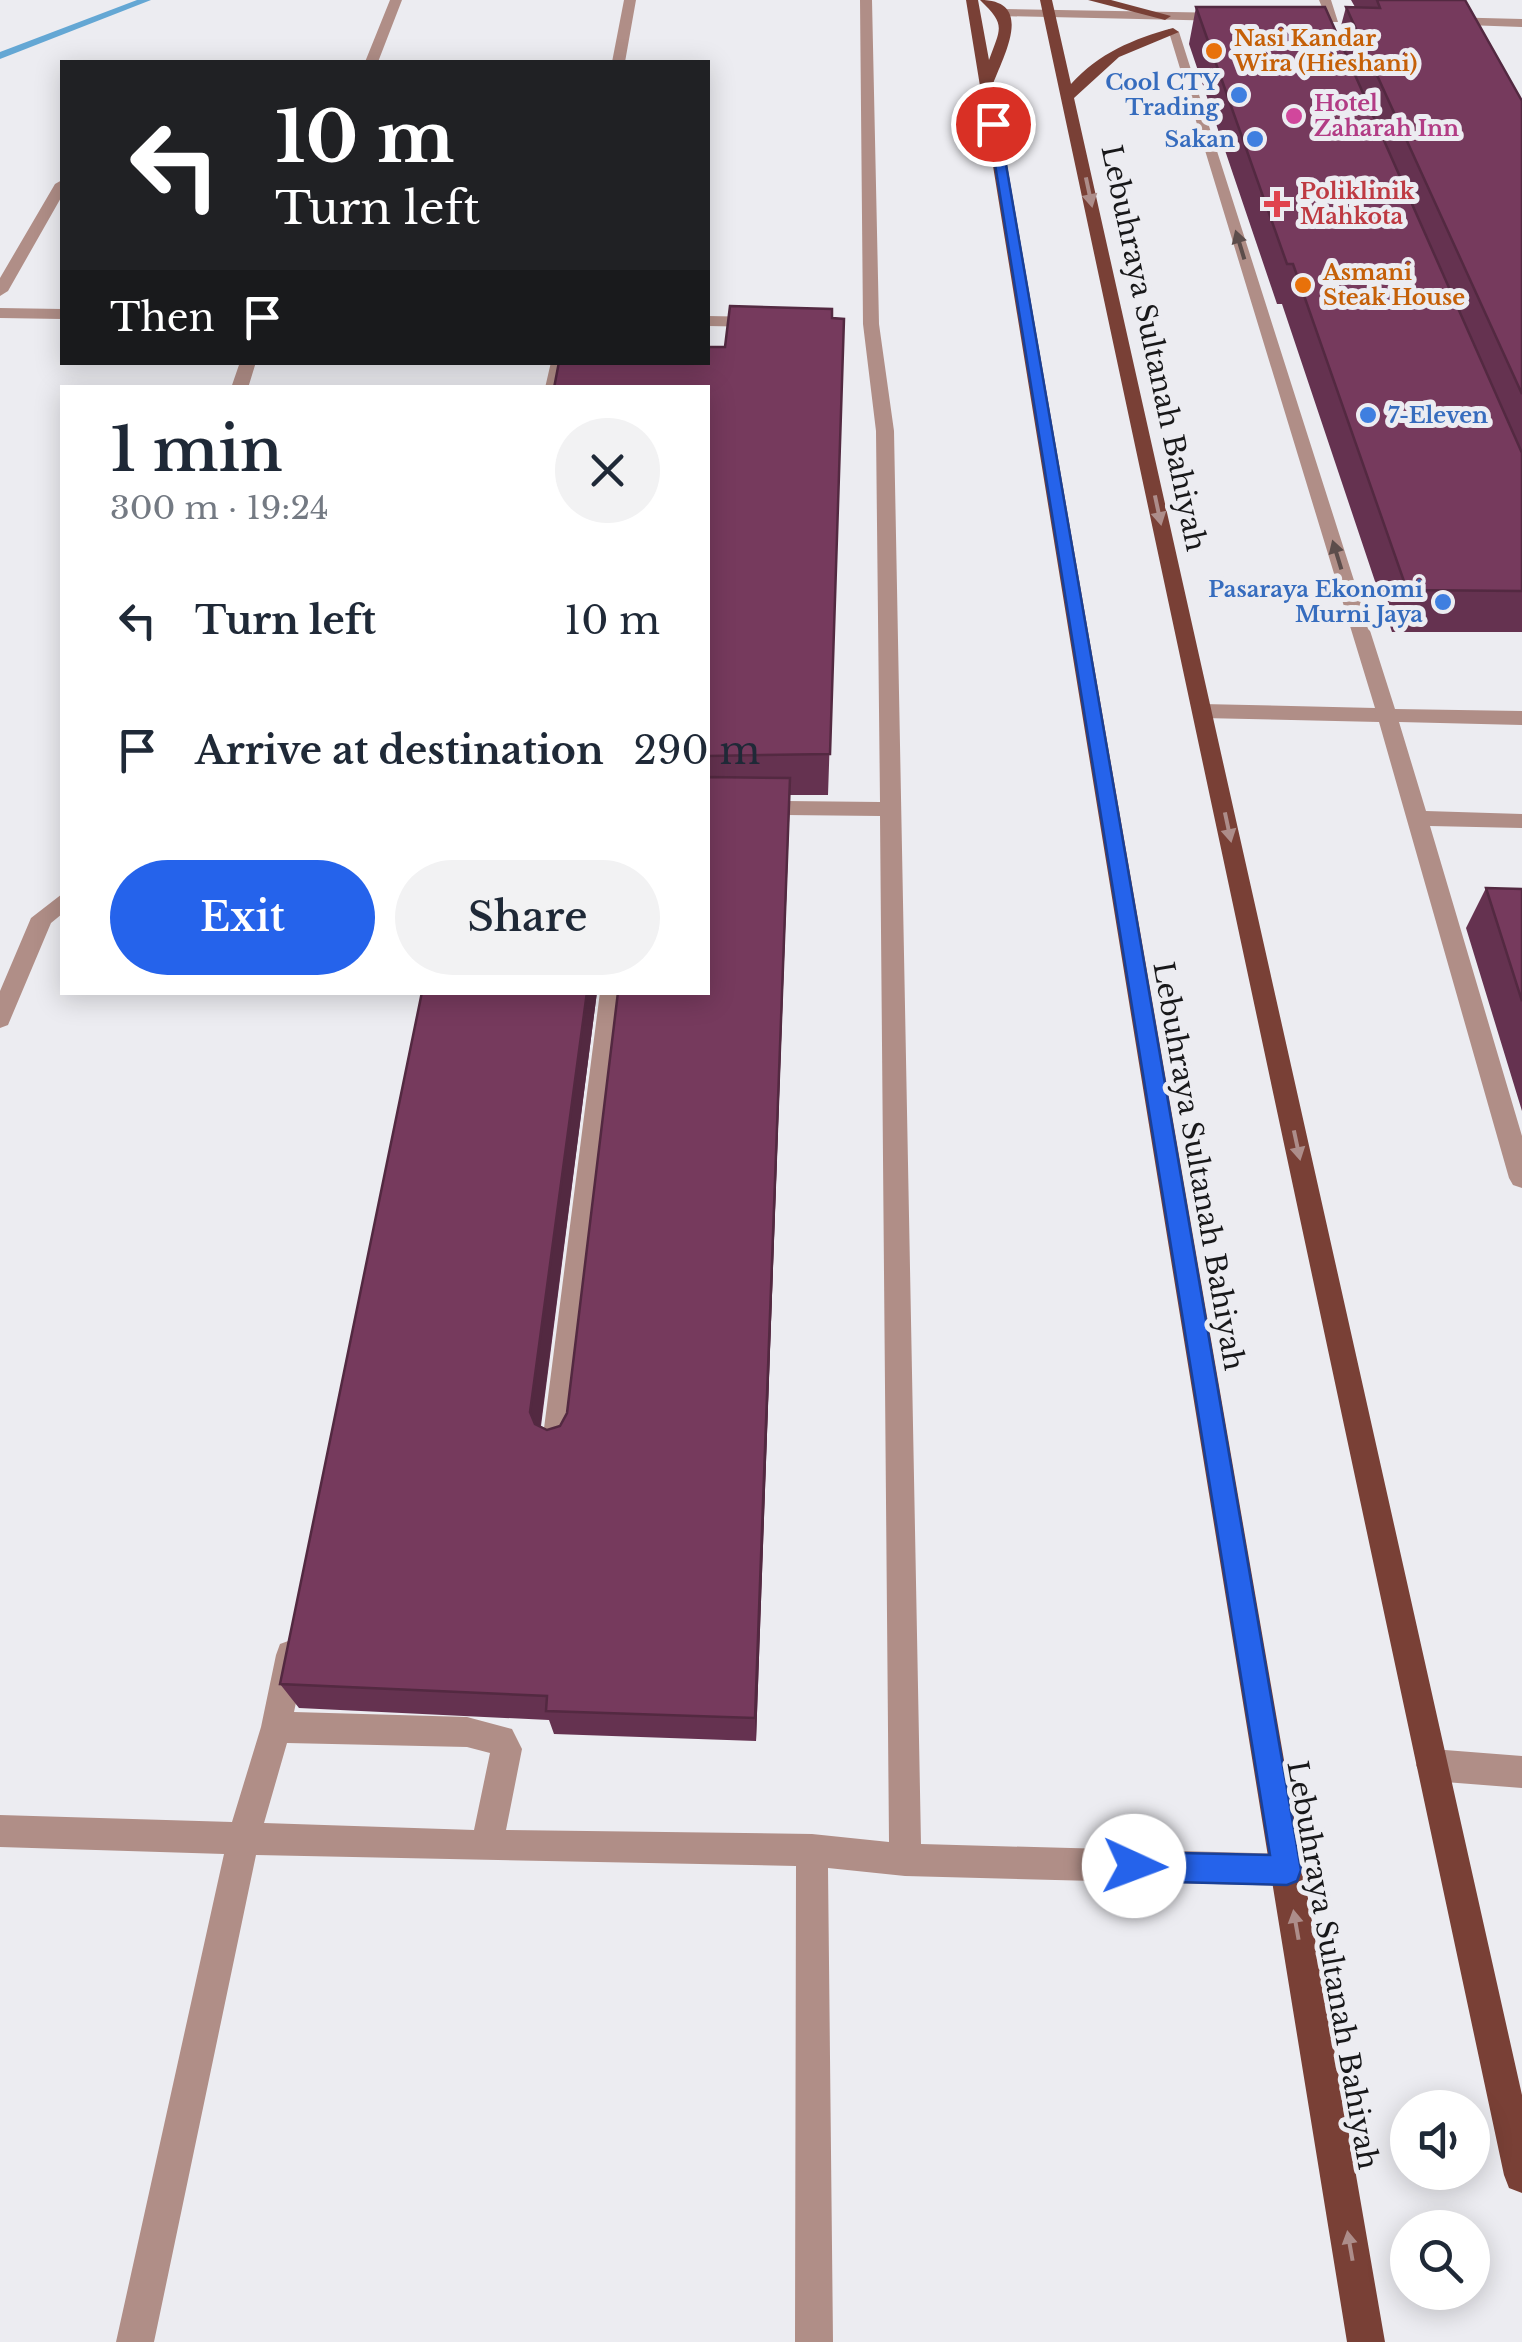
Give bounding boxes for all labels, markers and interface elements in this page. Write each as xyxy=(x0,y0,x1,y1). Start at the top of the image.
place label: Nasi Kandar Wira (Hieshani) xyxy=(1233,25,1417,77)
marker: Nasi Kandar Wira (Hieshani) xyxy=(1203,40,1225,62)
place label: Cool CTY Trading xyxy=(1105,69,1220,121)
pin xyxy=(951,82,1036,167)
marker: Cool CTY Trading xyxy=(1228,84,1250,106)
place label: Hotel Zaharah Inn xyxy=(1314,90,1459,142)
text: 10 m xyxy=(275,94,454,181)
icon: arrive xyxy=(966,97,1021,152)
icon: left xyxy=(110,100,240,230)
marker: Hotel Zaharah Inn xyxy=(1283,105,1305,127)
place label: Sakan xyxy=(1165,126,1235,153)
marker: Sakan xyxy=(1244,128,1266,150)
street label: Lebuhraya Sultanah Bahiyah xyxy=(1093,142,1214,554)
one-way arrow xyxy=(1082,177,1097,208)
place label: Poliklinik Mahkota xyxy=(1300,178,1415,230)
text: Turn left xyxy=(275,180,480,236)
marker: Poliklinik Mahkota xyxy=(1264,191,1290,217)
one-way arrow xyxy=(1231,230,1246,260)
place label: Asmani Steak House xyxy=(1322,259,1465,311)
marker: Asmani Steak House xyxy=(1292,274,1314,296)
icon: arrive xyxy=(235,290,290,345)
text: Then xyxy=(110,294,215,341)
place label: 7-Eleven xyxy=(1388,402,1488,429)
marker: 7-Eleven xyxy=(1357,404,1379,426)
text: 1 min xyxy=(110,413,283,487)
button: close xyxy=(555,418,660,523)
text: 300 m · 19:24 xyxy=(110,488,329,528)
one-way arrow xyxy=(1151,495,1166,526)
one-way arrow xyxy=(1329,539,1344,570)
place label: Pasaraya Ekonomi Murni Jaya xyxy=(1208,576,1423,628)
marker: Pasaraya Ekonomi Murni Jaya xyxy=(1432,591,1454,613)
icon: left xyxy=(110,593,165,648)
text: Turn left xyxy=(195,597,376,644)
text: 10 m xyxy=(564,597,660,644)
icon: arrive xyxy=(110,723,165,778)
text: Arrive at destination xyxy=(195,727,604,774)
text: 290 m xyxy=(634,727,760,774)
one-way arrow xyxy=(1220,812,1236,843)
button: Exit xyxy=(110,860,375,975)
button: Share xyxy=(395,860,660,975)
street label: Lebuhraya Sultanah Bahiyah xyxy=(1145,959,1252,1373)
one-way arrow xyxy=(1290,1130,1305,1161)
street label: Lebuhraya Sultanah Bahiyah xyxy=(1279,1758,1386,2172)
position arrow xyxy=(1082,1814,1186,1918)
one-way arrow xyxy=(1288,1909,1303,1941)
map controls xyxy=(1390,2090,1490,2310)
button: sound xyxy=(1390,2090,1490,2190)
button: search xyxy=(1390,2210,1490,2310)
one-way arrow xyxy=(1342,2230,1357,2261)

